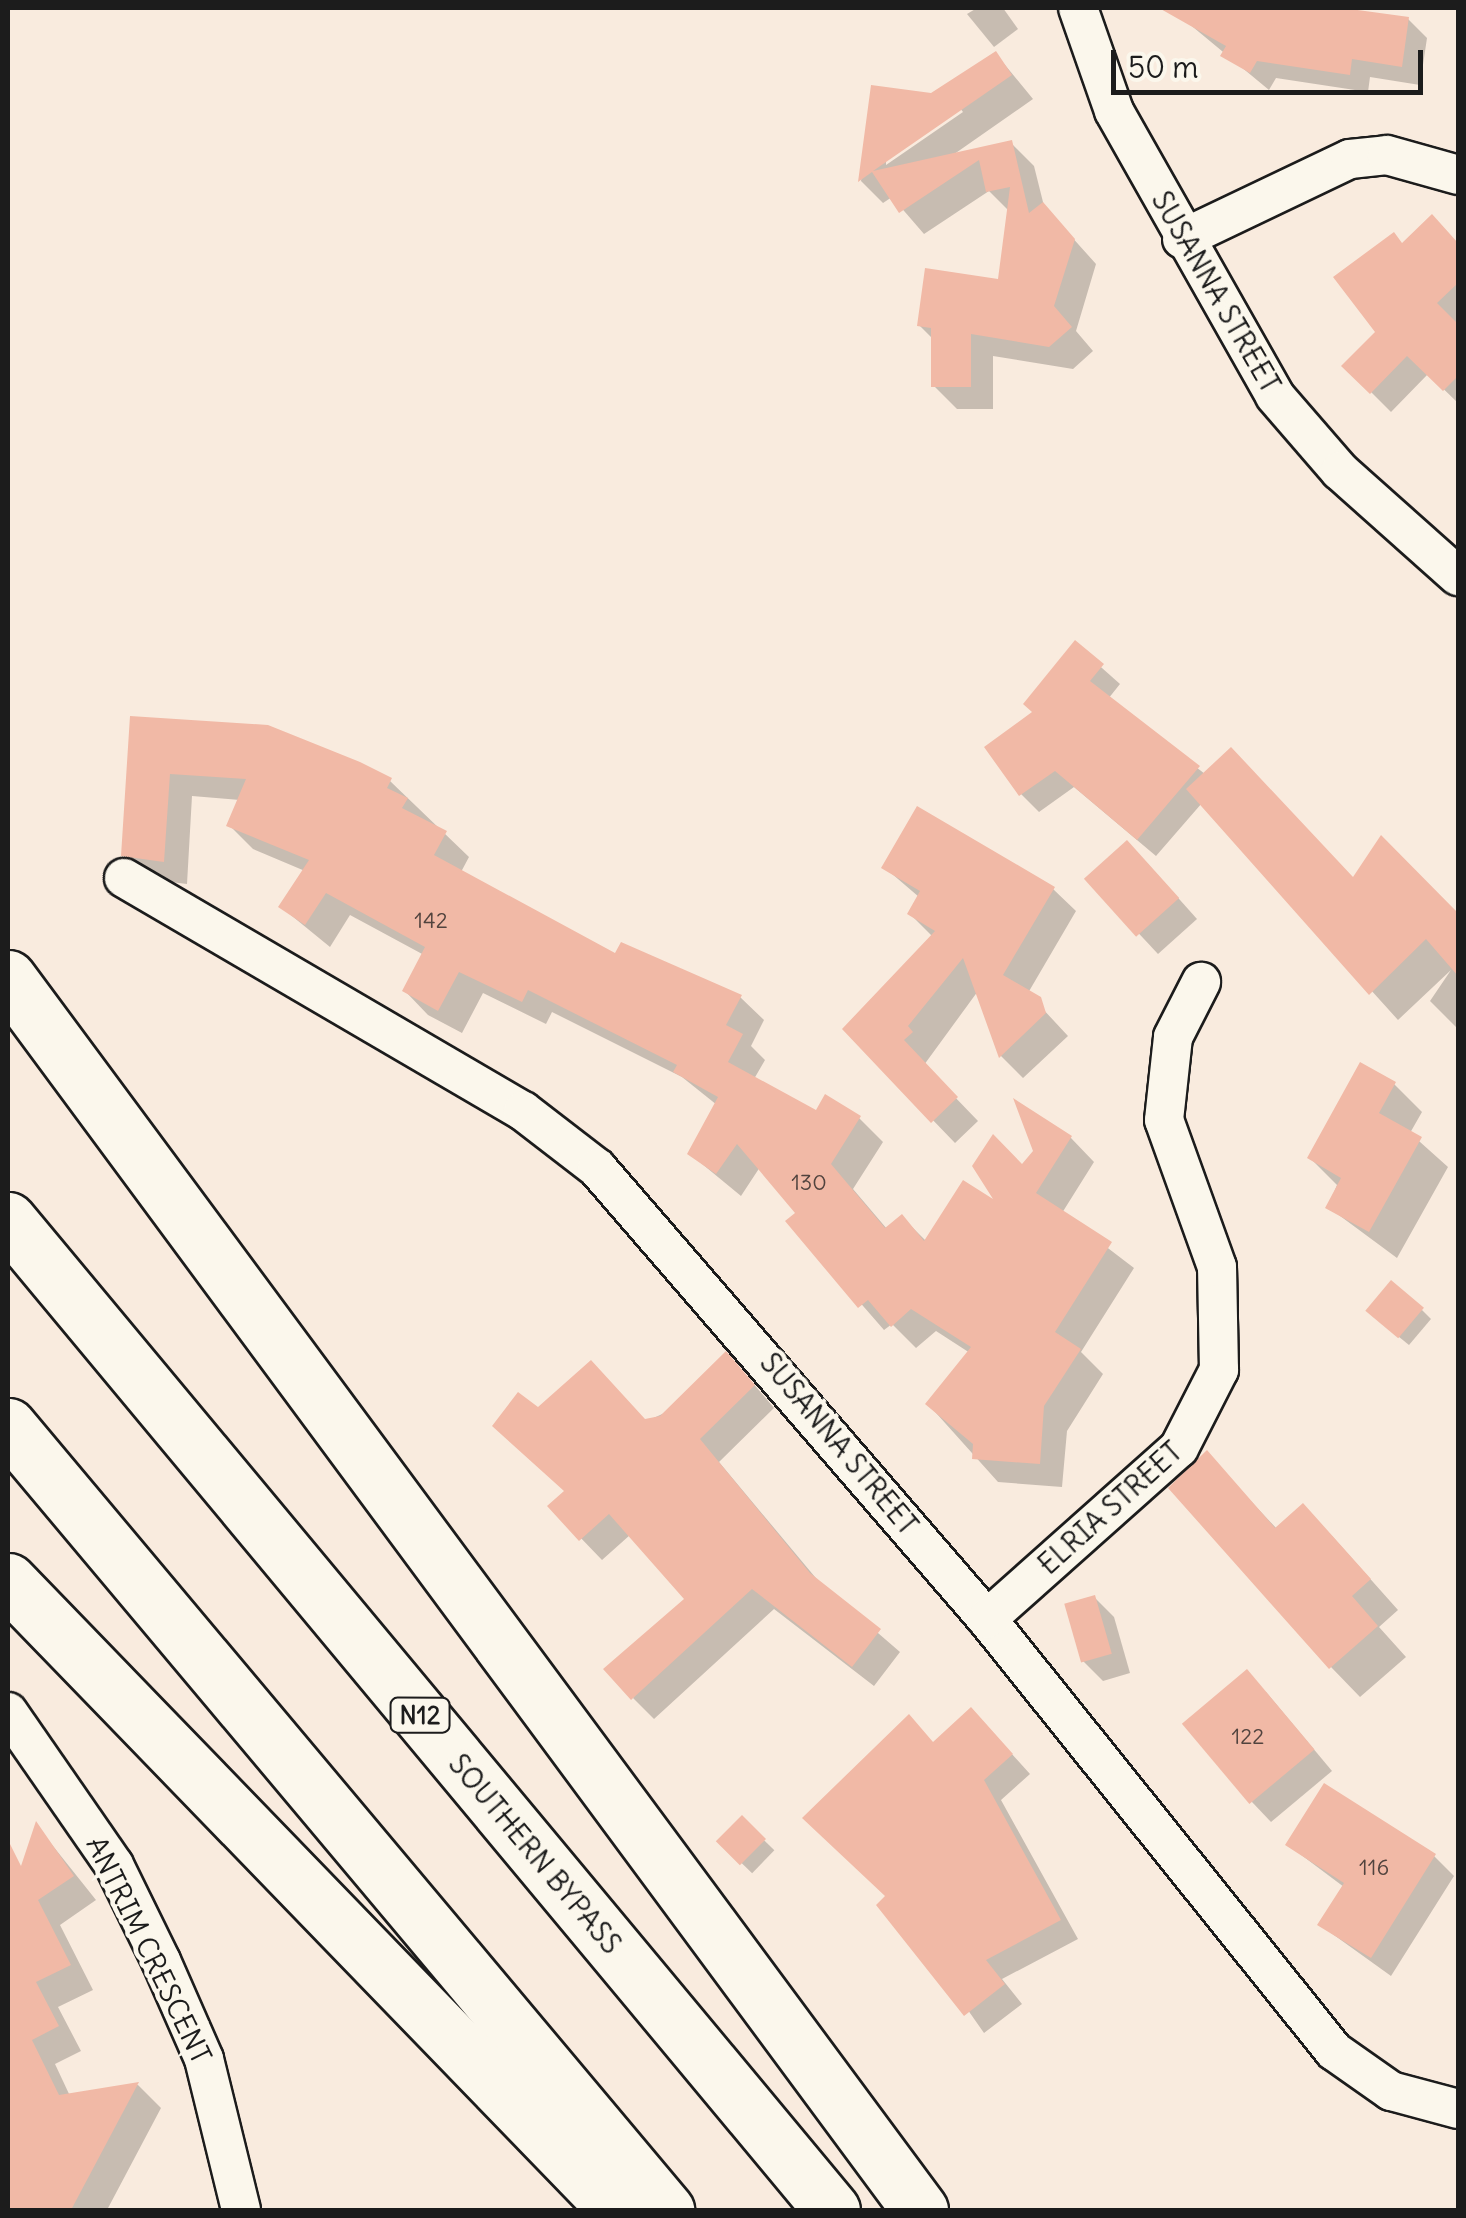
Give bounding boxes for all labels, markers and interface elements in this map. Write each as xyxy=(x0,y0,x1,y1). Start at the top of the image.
scale bar xyxy=(1116,30,1428,92)
text: 50 m xyxy=(1128,48,1198,86)
street label: SUSANNA STREET xyxy=(1145,185,1287,399)
house number: 142 xyxy=(414,908,448,934)
house number: 130 xyxy=(791,1170,827,1196)
street label: SUSANNA STREET xyxy=(753,1346,925,1542)
street label: ELRIA STREET xyxy=(1031,1435,1189,1581)
road number: N12 xyxy=(388,1695,452,1735)
house number: 122 xyxy=(1232,1724,1264,1750)
street label: SOUTHERN BYPASS xyxy=(442,1747,628,1961)
street label: ANTRIM CRESCENT xyxy=(80,1831,218,2069)
house number: 116 xyxy=(1359,1855,1389,1881)

